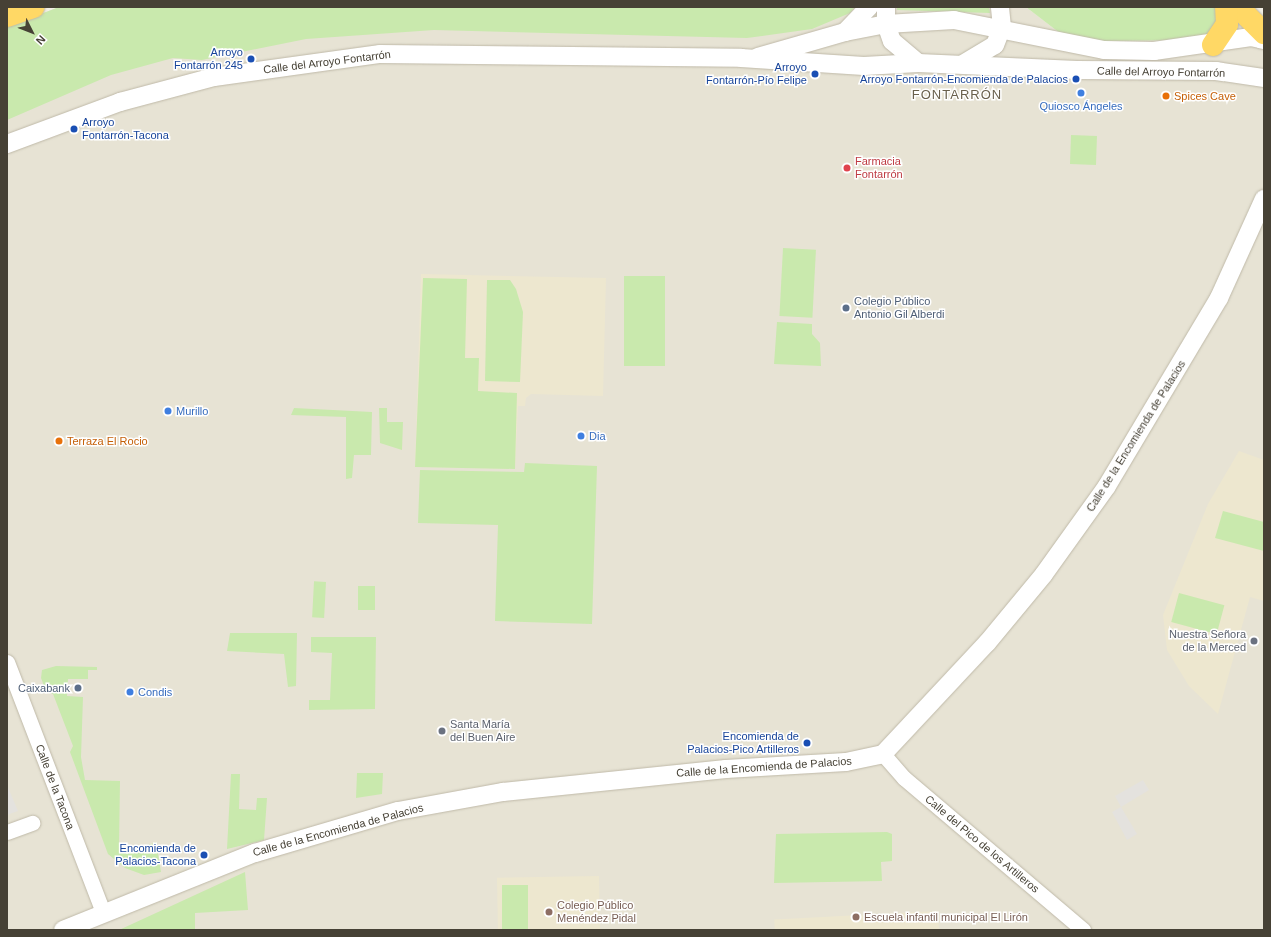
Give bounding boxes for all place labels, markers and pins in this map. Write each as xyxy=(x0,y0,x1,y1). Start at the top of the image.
place label: Arroyo Fontarrón 245 xyxy=(174,46,243,72)
marker: Arroyo Fontarrón 245 xyxy=(246,54,256,64)
place label: Arroyo Fontarrón-Pío Felipe xyxy=(706,61,807,87)
marker: Arroyo Fontarrón-Pío Felipe xyxy=(810,69,820,79)
place label: Arroyo Fontarrón-Encomienda de Palacios xyxy=(860,72,1068,86)
marker: Arroyo Fontarrón-Encomienda de Palacios xyxy=(1071,74,1081,84)
marker: Quiosco Ángeles xyxy=(1076,88,1086,98)
place label: Spices Cave xyxy=(1174,89,1236,103)
marker: Spices Cave xyxy=(1161,91,1171,101)
place label: Quiosco Ángeles xyxy=(1039,99,1123,113)
place label: Arroyo Fontarrón-Tacona xyxy=(82,116,169,142)
marker: Arroyo Fontarrón-Tacona xyxy=(69,124,79,134)
place label: Farmacia Fontarrón xyxy=(855,155,903,181)
marker: Farmacia Fontarrón xyxy=(842,163,852,173)
place label: Colegio Público Antonio Gil Alberdi xyxy=(854,295,945,321)
marker: Colegio Público Antonio Gil Alberdi xyxy=(841,303,851,313)
place label: Murillo xyxy=(176,404,208,418)
marker: Murillo xyxy=(163,406,173,416)
place label: Dia xyxy=(589,429,606,443)
marker: Dia xyxy=(576,431,586,441)
place label: Terraza El Rocio xyxy=(67,434,148,448)
marker: Terraza El Rocio xyxy=(54,436,64,446)
place label: Nuestra Señora de la Merced xyxy=(1169,628,1246,654)
marker: Nuestra Señora de la Merced xyxy=(1249,636,1259,646)
place label: Caixabank xyxy=(18,681,70,695)
marker: Caixabank xyxy=(73,683,83,693)
place label: Condis xyxy=(138,685,172,699)
marker: Condis xyxy=(125,687,135,697)
place label: Santa María del Buen Aire xyxy=(450,718,516,744)
marker: Santa María del Buen Aire xyxy=(437,726,447,736)
place label: Encomienda de Palacios-Pico Artilleros xyxy=(687,730,799,756)
marker: Encomienda de Palacios-Pico Artilleros xyxy=(802,738,812,748)
place label: Encomienda de Palacios-Tacona xyxy=(115,842,196,868)
marker: Encomienda de Palacios-Tacona xyxy=(199,850,209,860)
place label: Colegio Público Menéndez Pidal xyxy=(557,899,636,925)
marker: Colegio Público Menéndez Pidal xyxy=(544,907,554,917)
place label: Escuela infantil municipal El Lirón xyxy=(864,910,1028,924)
marker: Escuela infantil municipal El Lirón xyxy=(851,912,861,922)

